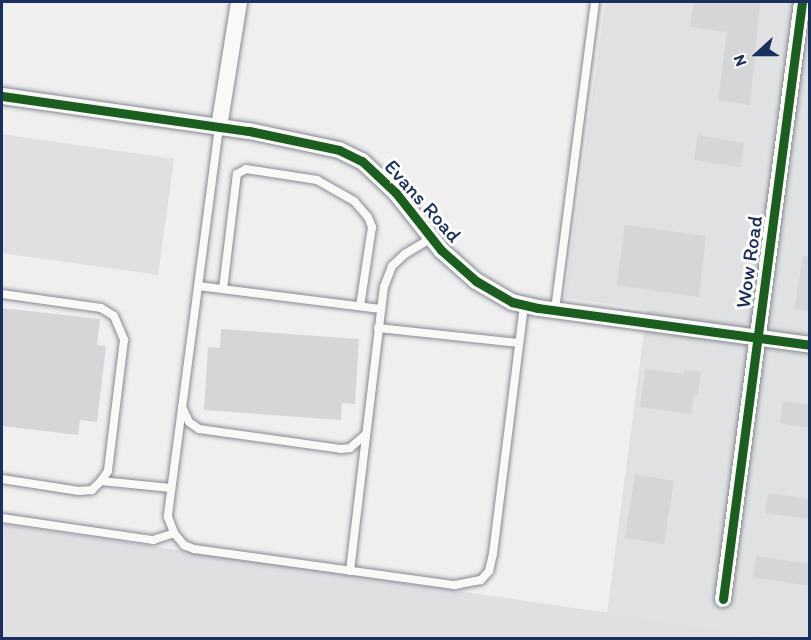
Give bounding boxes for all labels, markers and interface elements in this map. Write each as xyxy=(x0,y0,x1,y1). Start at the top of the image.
north arrow xyxy=(727,24,787,84)
text: N xyxy=(729,52,751,69)
street label: Evans Road xyxy=(379,154,467,248)
street label: Wow Road xyxy=(730,215,768,309)

